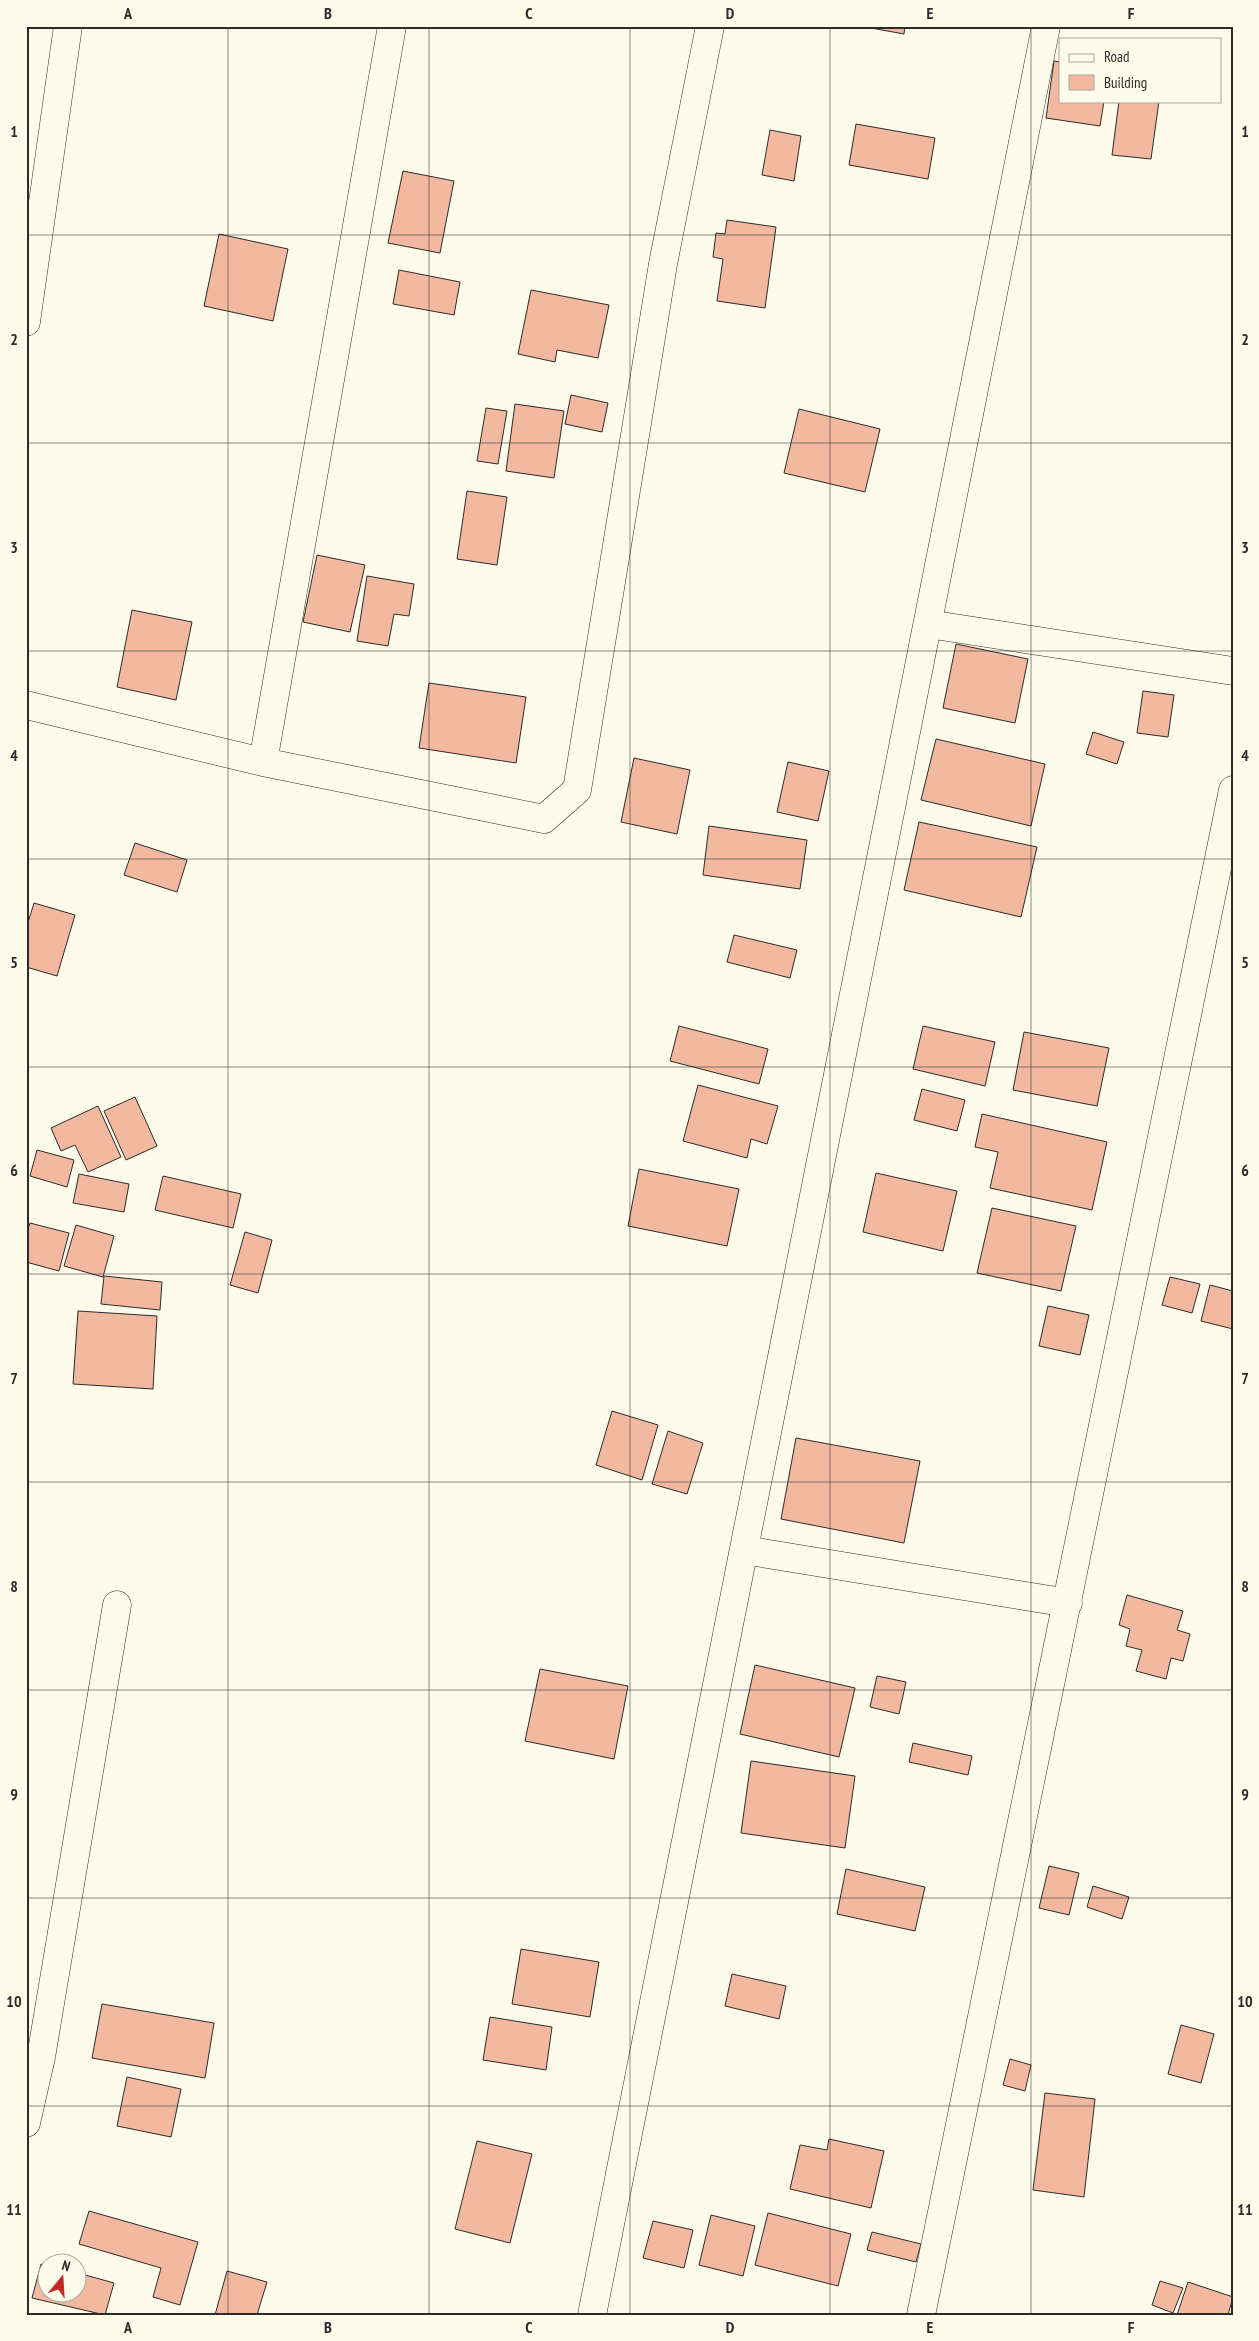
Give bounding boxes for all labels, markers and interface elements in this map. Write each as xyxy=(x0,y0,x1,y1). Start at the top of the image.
text: A xyxy=(123,3,133,23)
text: B xyxy=(324,3,332,23)
text: C xyxy=(525,3,533,23)
text: D xyxy=(726,3,735,23)
text: E xyxy=(927,3,934,23)
text: F xyxy=(1128,3,1135,23)
legend xyxy=(1059,38,1222,102)
text: Road xyxy=(1104,47,1130,66)
text: Building xyxy=(1104,73,1147,92)
text: 1 xyxy=(10,121,18,141)
text: 1 xyxy=(1241,121,1249,141)
text: 2 xyxy=(10,329,18,349)
text: 2 xyxy=(1241,329,1249,349)
text: 3 xyxy=(10,537,18,557)
text: 3 xyxy=(1241,537,1249,557)
text: 4 xyxy=(10,745,18,765)
text: 4 xyxy=(1241,745,1249,765)
text: 5 xyxy=(10,952,18,972)
text: 5 xyxy=(1241,952,1249,972)
text: 6 xyxy=(10,1160,18,1180)
text: 6 xyxy=(1241,1160,1249,1180)
text: 7 xyxy=(10,1368,18,1388)
text: 7 xyxy=(1241,1368,1249,1388)
text: 8 xyxy=(10,1576,18,1596)
text: 8 xyxy=(1241,1576,1249,1596)
text: 9 xyxy=(10,1784,18,1804)
text: 9 xyxy=(1241,1784,1249,1804)
text: 10 xyxy=(6,1991,22,2011)
text: 10 xyxy=(1237,1991,1253,2011)
text: 11 xyxy=(6,2199,22,2219)
text: 11 xyxy=(1237,2199,1253,2219)
north arrow xyxy=(38,2254,88,2304)
text: N xyxy=(60,2256,72,2275)
text: A xyxy=(123,2317,133,2337)
text: B xyxy=(324,2317,332,2337)
text: C xyxy=(525,2317,533,2337)
text: D xyxy=(726,2317,735,2337)
text: E xyxy=(927,2317,934,2337)
text: F xyxy=(1128,2317,1135,2337)

